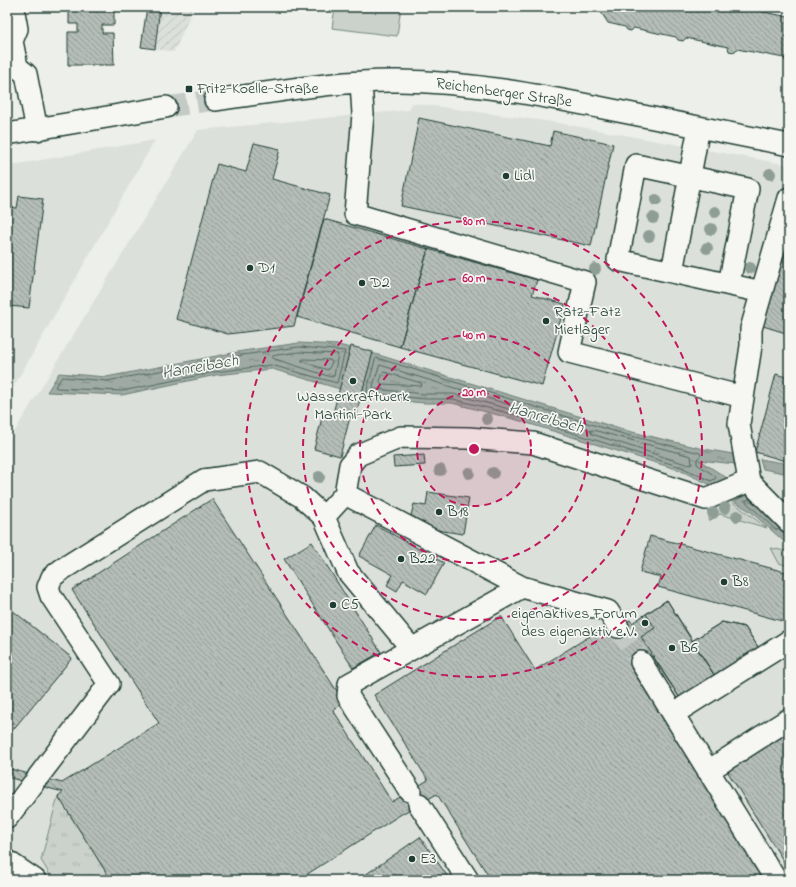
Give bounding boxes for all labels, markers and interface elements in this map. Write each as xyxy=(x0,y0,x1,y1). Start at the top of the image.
street label: Reichenberger Straße xyxy=(434,72,574,115)
place label: Fritz-Koelle-Straße xyxy=(196,77,319,101)
marker: Fritz-Koelle-Straße xyxy=(184,84,194,94)
place label: Lidl xyxy=(514,164,535,188)
marker: Lidl xyxy=(501,171,511,181)
text: 80 m xyxy=(462,213,486,231)
place label: D1 xyxy=(257,256,275,280)
marker: D1 xyxy=(245,263,255,273)
text: 60 m xyxy=(462,270,486,288)
place label: D2 xyxy=(369,271,390,295)
marker: D2 xyxy=(357,278,367,288)
place label: Ratz-Fatz Mietlager xyxy=(554,300,621,342)
marker: Ratz-Fatz Mietlager xyxy=(541,316,551,326)
text: 40 m xyxy=(462,327,486,345)
water label: Hanreibach xyxy=(160,348,241,386)
marker: Wasserkraftwerk Martini-Park xyxy=(348,376,358,386)
text: 20 m xyxy=(461,384,486,402)
place label: Wasserkraftwerk Martini-Park xyxy=(297,385,410,427)
water label: Hanreibach xyxy=(505,395,587,441)
centre of rings xyxy=(467,442,481,456)
place label: B18 xyxy=(446,500,469,524)
marker: B18 xyxy=(434,507,444,517)
place label: B22 xyxy=(408,547,436,571)
marker: B22 xyxy=(396,554,406,564)
place label: B8 xyxy=(731,570,749,594)
marker: B8 xyxy=(719,577,729,587)
place label: C5 xyxy=(341,593,359,617)
marker: C5 xyxy=(328,600,338,610)
place label: eigenaktives Forum des eigenaktiv e.V. xyxy=(511,602,637,644)
marker: eigenaktives Forum des eigenaktiv e.V. xyxy=(640,618,650,628)
place label: B6 xyxy=(679,636,698,660)
marker: B6 xyxy=(667,643,677,653)
place label: E3 xyxy=(420,847,436,871)
marker: E3 xyxy=(407,854,417,864)

